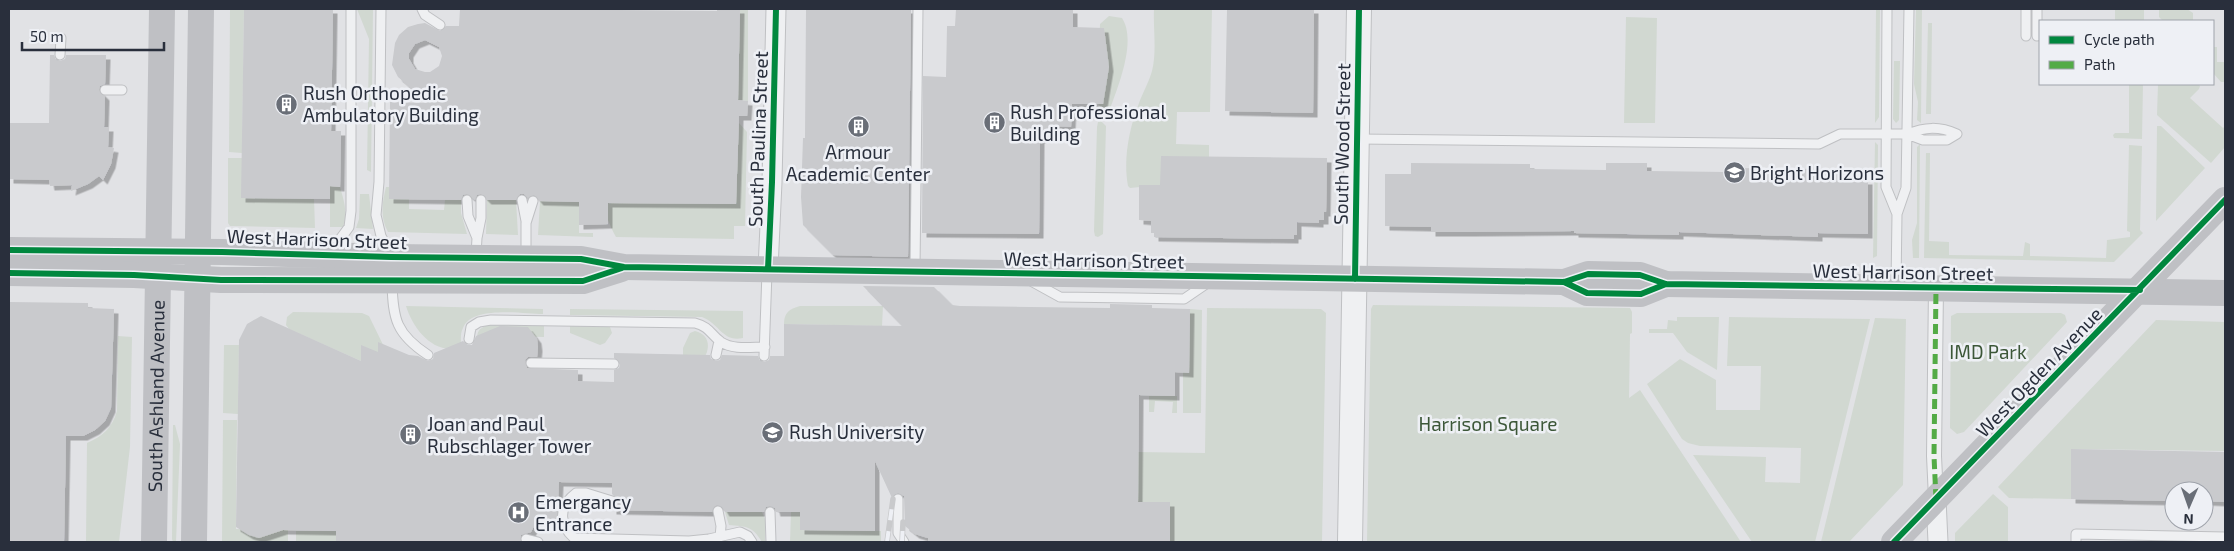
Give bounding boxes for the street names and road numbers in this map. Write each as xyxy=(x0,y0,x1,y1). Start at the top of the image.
street label: South Paulina Street xyxy=(743,51,772,227)
street label: South Wood Street xyxy=(1329,63,1354,225)
street label: West Harrison Street xyxy=(226,224,408,253)
street label: West Harrison Street xyxy=(1004,246,1185,273)
street label: West Harrison Street xyxy=(1813,258,1994,285)
street label: South Ashland Avenue xyxy=(143,300,169,492)
street label: West Ogden Avenue xyxy=(1971,302,2107,441)

